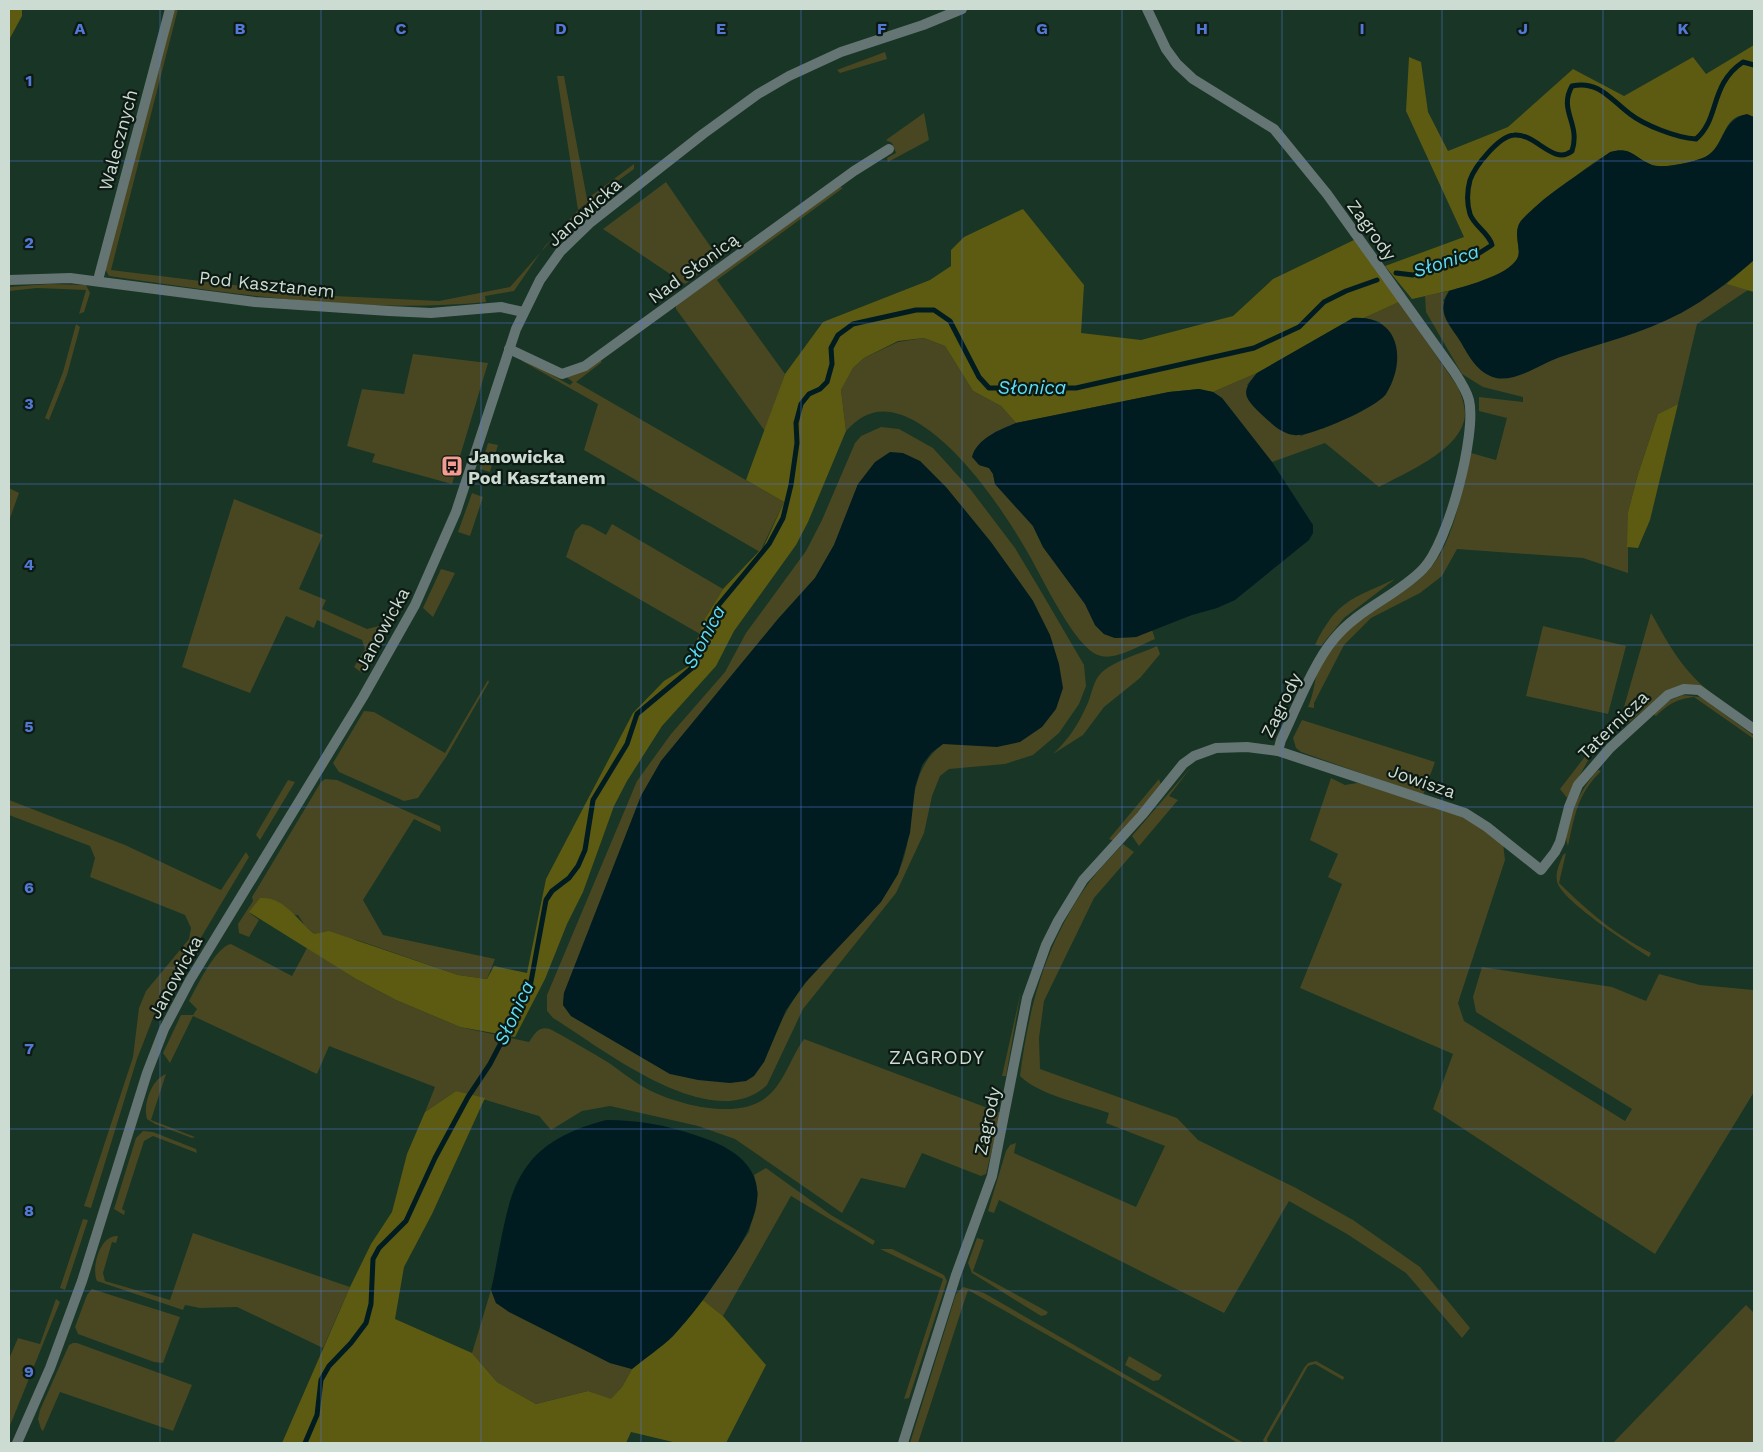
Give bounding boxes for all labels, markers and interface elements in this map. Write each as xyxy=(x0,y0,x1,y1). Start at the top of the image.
text: A xyxy=(75,19,86,38)
text: B xyxy=(235,19,246,38)
text: C xyxy=(396,19,407,38)
text: D xyxy=(555,19,567,38)
text: E xyxy=(716,19,726,38)
text: F xyxy=(877,19,887,38)
text: G xyxy=(1036,19,1048,38)
text: H xyxy=(1196,19,1208,38)
text: I xyxy=(1359,19,1365,38)
text: J xyxy=(1518,19,1528,38)
text: K xyxy=(1677,19,1689,38)
text: 1 xyxy=(26,71,32,90)
street label: Walecznych xyxy=(94,87,142,193)
street label: Janowicka xyxy=(543,173,625,251)
street label: Zagrody xyxy=(1343,196,1401,265)
street label: Nad Słonicą xyxy=(644,228,742,308)
text: 2 xyxy=(24,233,34,252)
water label: Słonica xyxy=(1410,239,1482,282)
street label: Pod Kasztanem xyxy=(198,266,336,302)
water label: Słonica xyxy=(998,376,1066,399)
text: 3 xyxy=(24,394,34,413)
place label: Janowicka Pod Kasztanem xyxy=(468,446,606,488)
bus stop icon: Janowicka Pod Kasztanem xyxy=(440,454,464,478)
text: 4 xyxy=(24,555,34,574)
street label: Janowicka xyxy=(351,584,413,674)
water label: Słonica xyxy=(678,601,730,673)
street label: Zagrody xyxy=(1256,669,1306,741)
street label: Taternicza xyxy=(1573,686,1653,764)
text: 5 xyxy=(24,717,34,736)
street label: Jowisza xyxy=(1386,760,1458,802)
text: 6 xyxy=(24,878,34,897)
street label: Janowicka xyxy=(144,932,206,1022)
water label: Słonica xyxy=(489,977,539,1049)
text: 7 xyxy=(24,1039,34,1058)
district label: ZAGRODY xyxy=(889,1046,985,1069)
street label: Zagrody xyxy=(969,1084,1005,1157)
text: 8 xyxy=(24,1201,34,1220)
text: 9 xyxy=(24,1362,34,1381)

